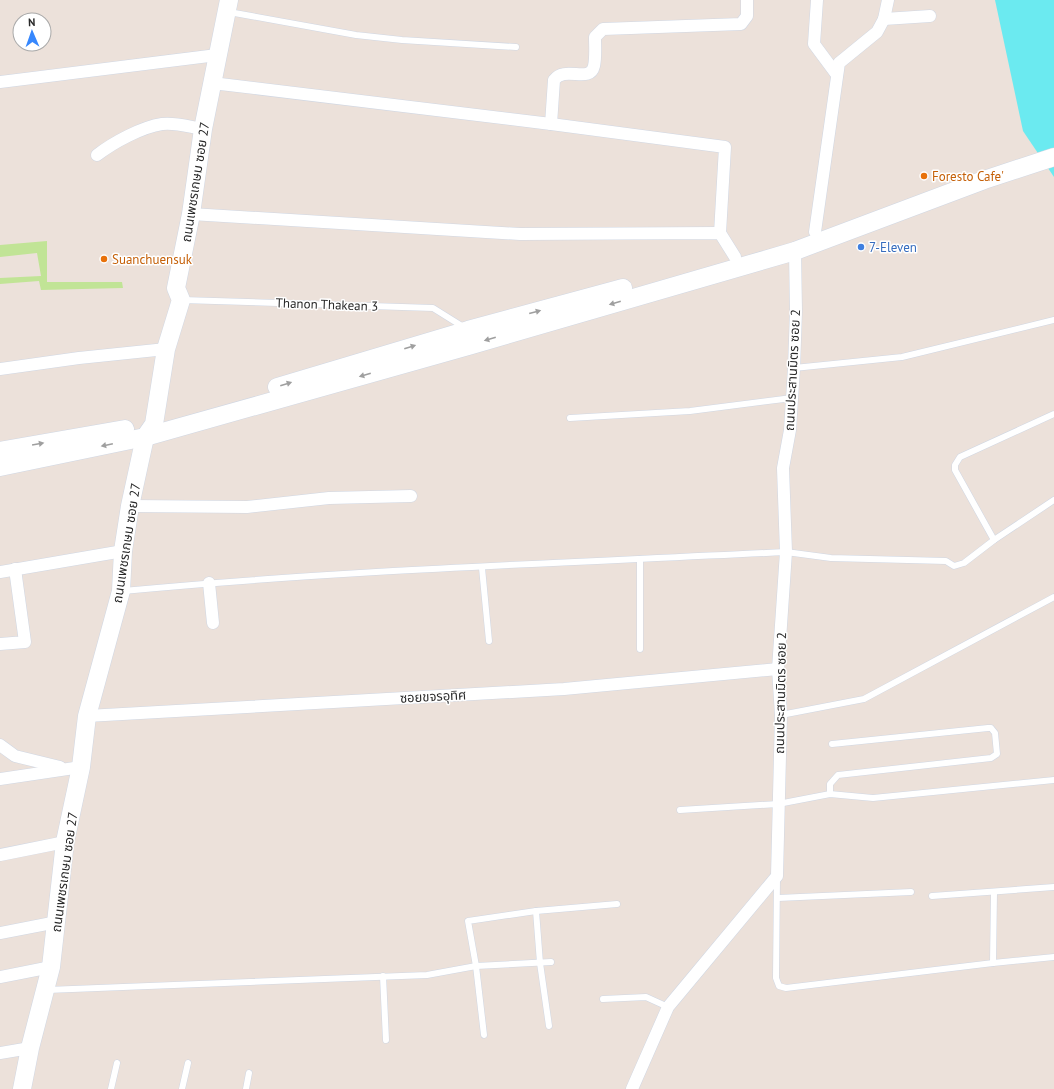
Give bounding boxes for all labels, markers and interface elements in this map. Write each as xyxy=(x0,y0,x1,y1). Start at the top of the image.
north arrow xyxy=(12,12,52,52)
text: N xyxy=(28,15,36,29)
street label: ถนนเพชรเกษม ซอย 27 xyxy=(178,121,213,243)
place label: Foresto Cafe' xyxy=(932,168,1004,185)
marker: Foresto Cafe' xyxy=(919,171,929,181)
place label: 7-Eleven xyxy=(869,239,917,256)
marker: 7-Eleven xyxy=(856,242,866,252)
place label: Suanchuensuk xyxy=(112,251,193,268)
marker: Suanchuensuk xyxy=(99,254,109,264)
street label: Thanon Thakean 3 xyxy=(275,294,379,315)
one-way arrow xyxy=(609,300,621,306)
one-way arrow xyxy=(529,308,541,314)
street label: ถนนประสานมิตร ซอย 2 xyxy=(781,309,804,431)
one-way arrow xyxy=(484,336,496,342)
one-way arrow xyxy=(404,344,416,350)
one-way arrow xyxy=(359,372,371,378)
one-way arrow xyxy=(280,381,292,387)
one-way arrow xyxy=(32,441,45,447)
one-way arrow xyxy=(101,442,113,448)
street label: ถนนเพชรเกษม ซอย 27 xyxy=(109,482,144,604)
street label: ถนนประสานมิตร ซอย 2 xyxy=(771,632,790,754)
street label: ซอยขจรอุทิศ xyxy=(399,686,467,707)
street label: ถนนเพชรเกษม ซอย 27 xyxy=(48,811,81,933)

